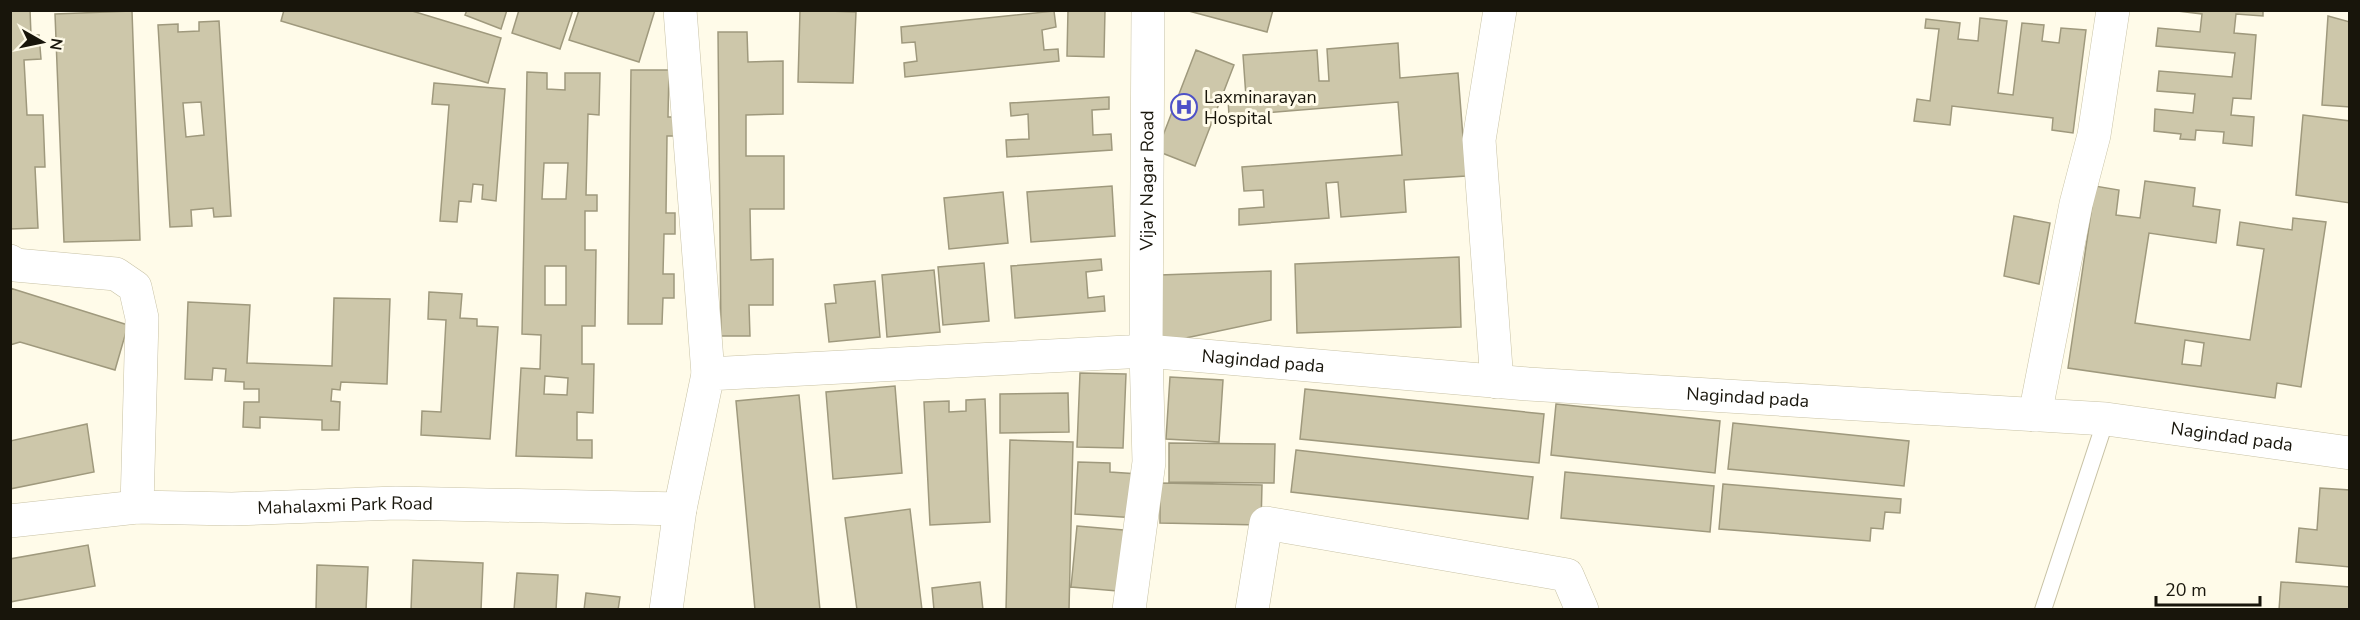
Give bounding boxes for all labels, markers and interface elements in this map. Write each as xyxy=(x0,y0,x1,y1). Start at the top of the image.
north arrow xyxy=(12,12,72,72)
text: N xyxy=(44,37,68,52)
place label: Laxminarayan Hospital xyxy=(1204,85,1317,130)
hospital icon: Laxminarayan Hospital xyxy=(1169,92,1199,122)
street label: Vijay Nagar Road xyxy=(1135,110,1159,252)
street label: Nagindad pada xyxy=(1201,344,1326,378)
street label: Nagindad pada xyxy=(1686,382,1810,413)
street label: Nagindad pada xyxy=(2169,416,2295,457)
street label: Mahalaxmi Park Road xyxy=(257,491,433,520)
scale bar xyxy=(2156,569,2260,607)
text: 20 m xyxy=(2165,578,2207,602)

